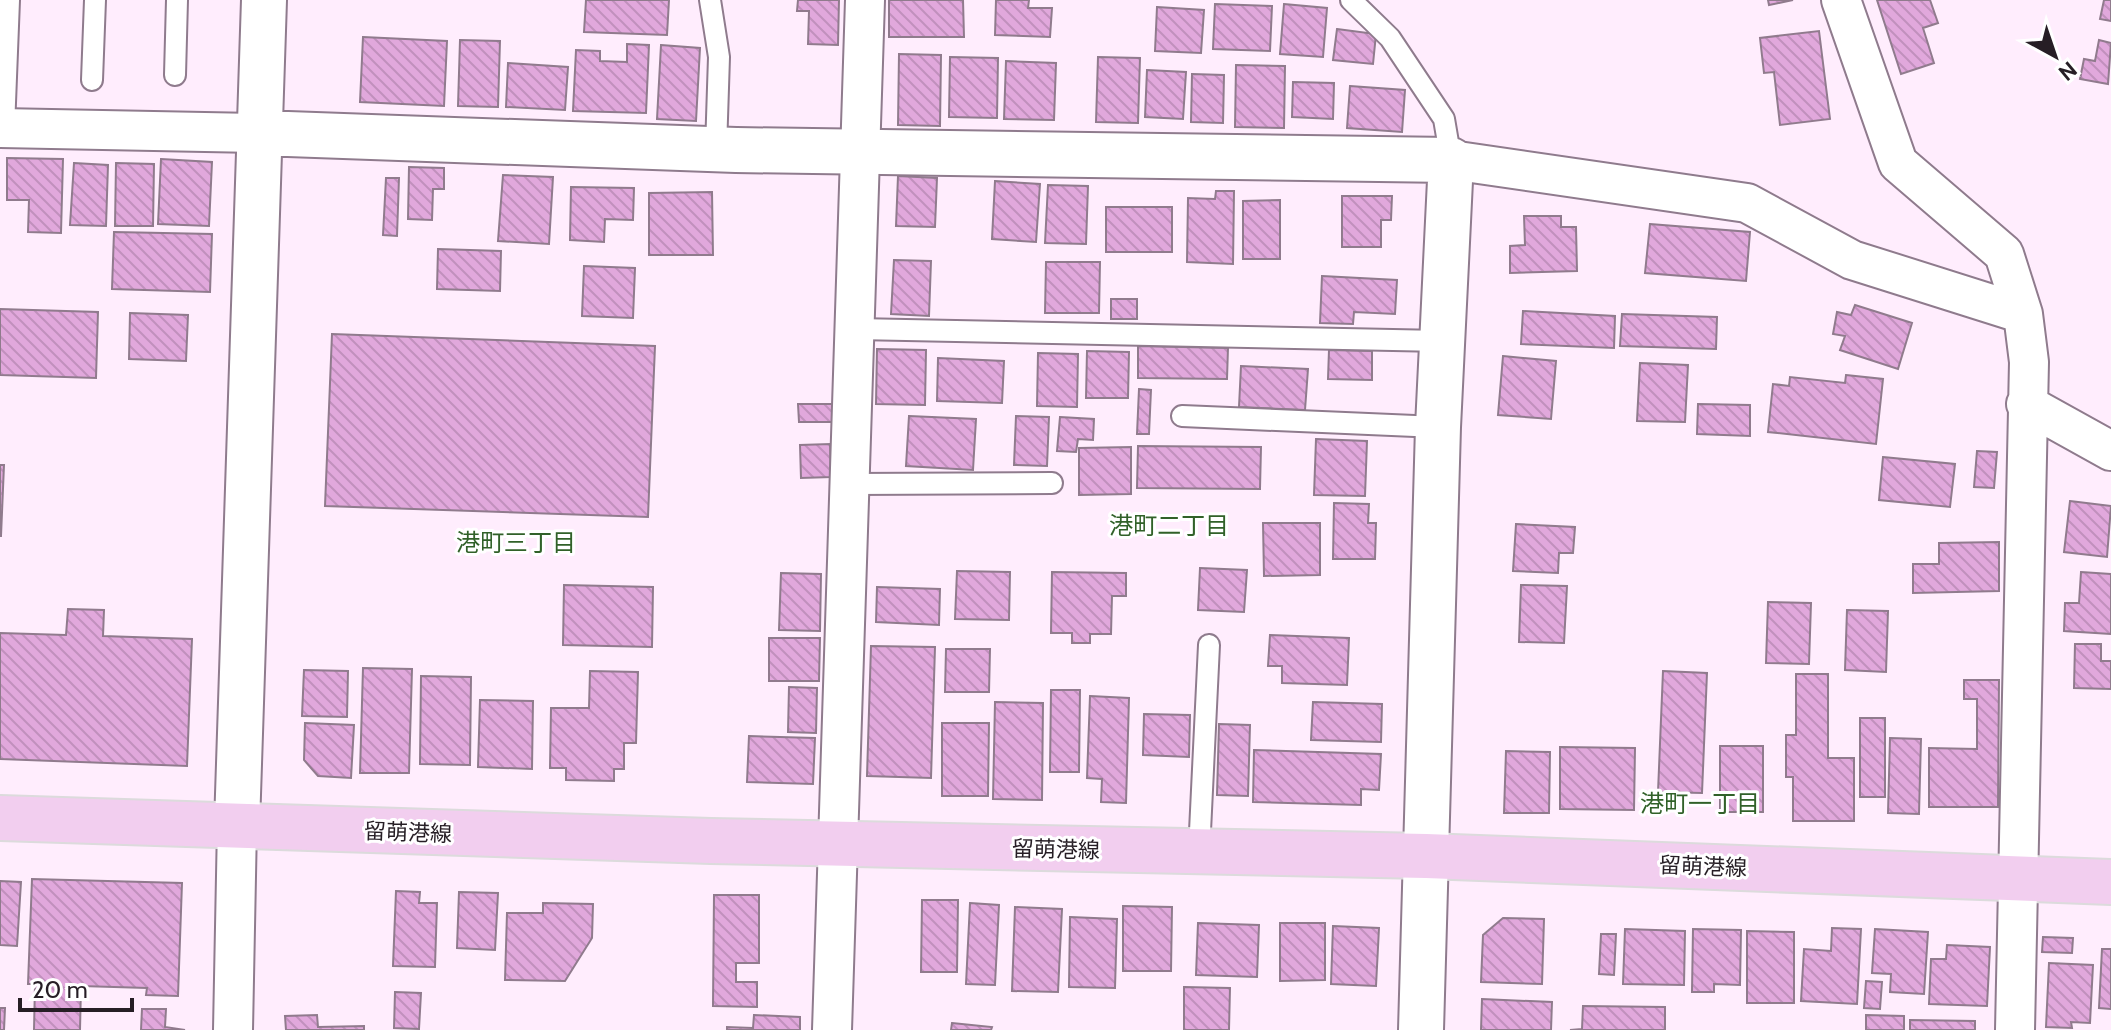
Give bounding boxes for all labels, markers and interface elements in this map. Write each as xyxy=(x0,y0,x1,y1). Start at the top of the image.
north arrow xyxy=(2015,16,2095,96)
text: N xyxy=(2053,56,2082,86)
district label: 港町二丁目 xyxy=(1109,511,1229,540)
district label: 港町三丁目 xyxy=(456,528,576,557)
district label: 港町一丁目 xyxy=(1640,789,1760,818)
street label: 留萌港線 xyxy=(364,817,452,848)
street label: 留萌港線 xyxy=(1012,835,1100,864)
street label: 留萌港線 xyxy=(1659,851,1747,882)
scale bar xyxy=(20,962,132,1012)
text: 20 m xyxy=(32,975,88,1004)

